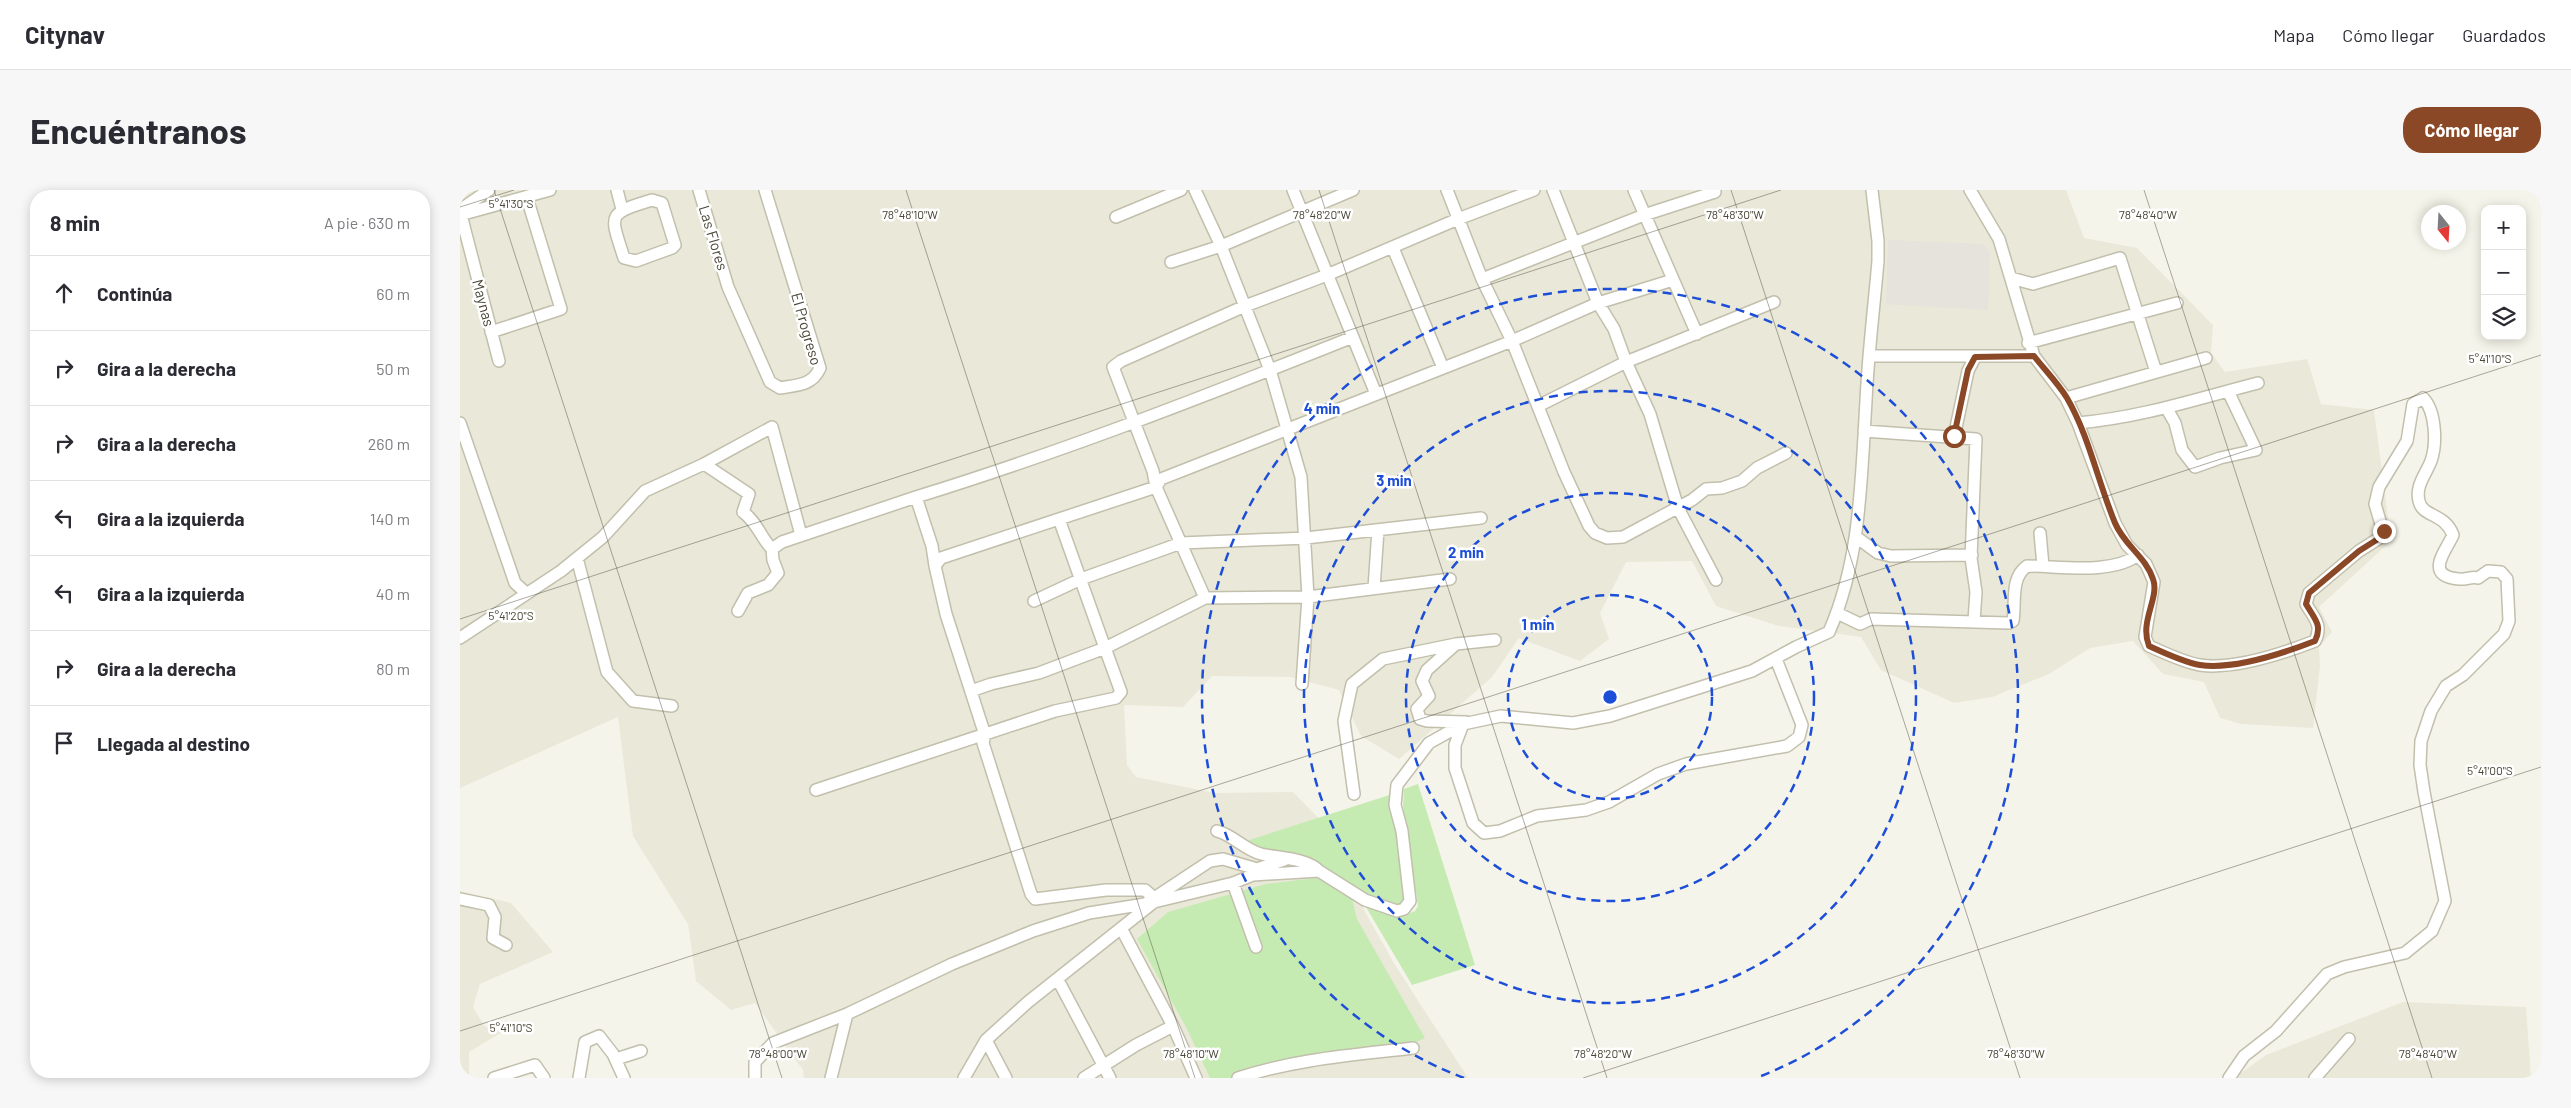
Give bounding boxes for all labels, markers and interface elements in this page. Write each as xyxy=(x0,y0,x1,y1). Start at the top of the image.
text: Citynav xyxy=(25,20,105,49)
text: Mapa xyxy=(2273,24,2314,46)
text: Cómo llegar xyxy=(2342,24,2434,46)
text: Guardados xyxy=(2462,24,2546,46)
button: Cómo llegar xyxy=(2403,107,2541,153)
text: Encuéntranos xyxy=(30,109,247,151)
text: 5°41'30"S xyxy=(488,196,534,210)
street label: Las Flores xyxy=(696,203,732,272)
north arrow xyxy=(2421,205,2466,250)
map controls xyxy=(2481,205,2526,340)
button: + xyxy=(2481,205,2526,250)
text: 78°48'10"W xyxy=(882,207,938,221)
text: 78°48'20"W xyxy=(1293,207,1351,221)
text: 78°48'30"W xyxy=(1706,207,1764,221)
text: 78°48'40"W xyxy=(2119,207,2177,221)
text: 8 min xyxy=(50,210,100,235)
text: A pie · 630 m xyxy=(324,213,410,232)
button: − xyxy=(2481,250,2526,295)
street label: Maynas xyxy=(469,277,499,328)
icon: ahead xyxy=(50,279,78,307)
text: Continúa xyxy=(97,282,172,305)
text: 60 m xyxy=(376,284,410,303)
street label: El Progreso xyxy=(788,290,826,367)
button: layers xyxy=(2481,295,2526,340)
text: 5°41'10"S xyxy=(2468,351,2512,365)
icon: right xyxy=(50,354,78,382)
text: Gira a la derecha xyxy=(97,357,236,380)
text: 50 m xyxy=(376,359,410,378)
text: 4 min xyxy=(1304,399,1340,417)
route start xyxy=(1943,425,1966,448)
icon: right xyxy=(50,429,78,457)
text: Gira a la derecha xyxy=(97,432,236,455)
text: 260 m xyxy=(368,434,410,453)
text: 3 min xyxy=(1376,471,1412,489)
icon: left xyxy=(50,504,78,532)
text: Gira a la izquierda xyxy=(97,507,245,530)
text: 140 m xyxy=(370,509,410,528)
route end xyxy=(2373,520,2396,543)
text: 2 min xyxy=(1448,543,1484,561)
icon: left xyxy=(50,579,78,607)
text: Gira a la izquierda xyxy=(97,582,245,605)
text: 40 m xyxy=(376,584,410,603)
text: 5°41'20"S xyxy=(488,608,534,622)
text: 1 min xyxy=(1522,615,1554,633)
icon: right xyxy=(50,654,78,682)
text: Gira a la derecha xyxy=(97,657,236,680)
text: 80 m xyxy=(376,659,410,678)
centre of rings xyxy=(1601,688,1619,706)
icon: arrive xyxy=(50,729,78,757)
text: Llegada al destino xyxy=(97,732,250,755)
text: 5°41'00"S xyxy=(2467,763,2513,777)
text: 5°41'10"S xyxy=(489,1020,533,1034)
text: 78°48'00"W xyxy=(749,1046,808,1060)
text: 78°48'10"W xyxy=(1163,1046,1219,1060)
text: 78°48'20"W xyxy=(1574,1046,1632,1060)
text: 78°48'30"W xyxy=(1987,1046,2045,1060)
text: 78°48'40"W xyxy=(2399,1046,2457,1060)

